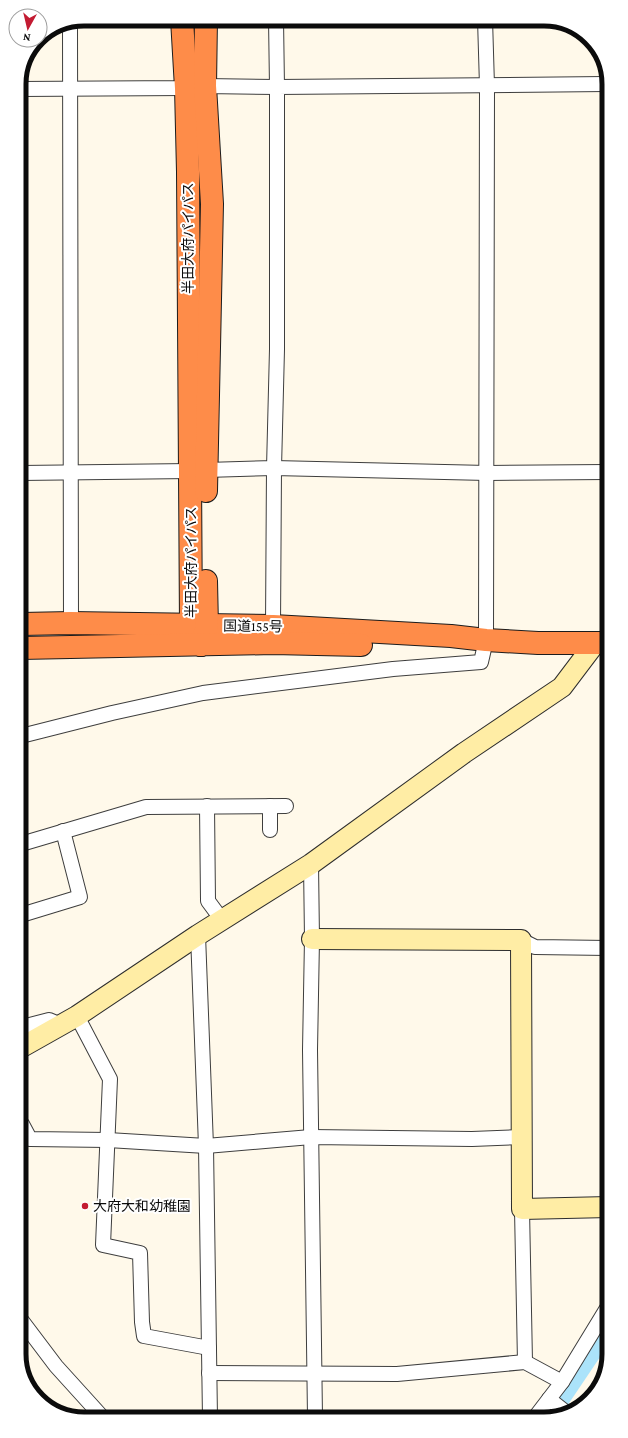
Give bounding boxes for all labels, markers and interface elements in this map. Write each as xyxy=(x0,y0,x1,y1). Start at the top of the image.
north arrow xyxy=(8,8,48,48)
text: N xyxy=(22,31,31,44)
street label: 半田大府パイパス xyxy=(180,182,196,294)
street label: 半田大府パイパス xyxy=(183,506,199,618)
street label: 国道155号 xyxy=(223,617,283,635)
place label: 大府大和幼稚園 xyxy=(93,1198,191,1214)
marker: 大府大和幼稚園 xyxy=(80,1201,90,1211)

